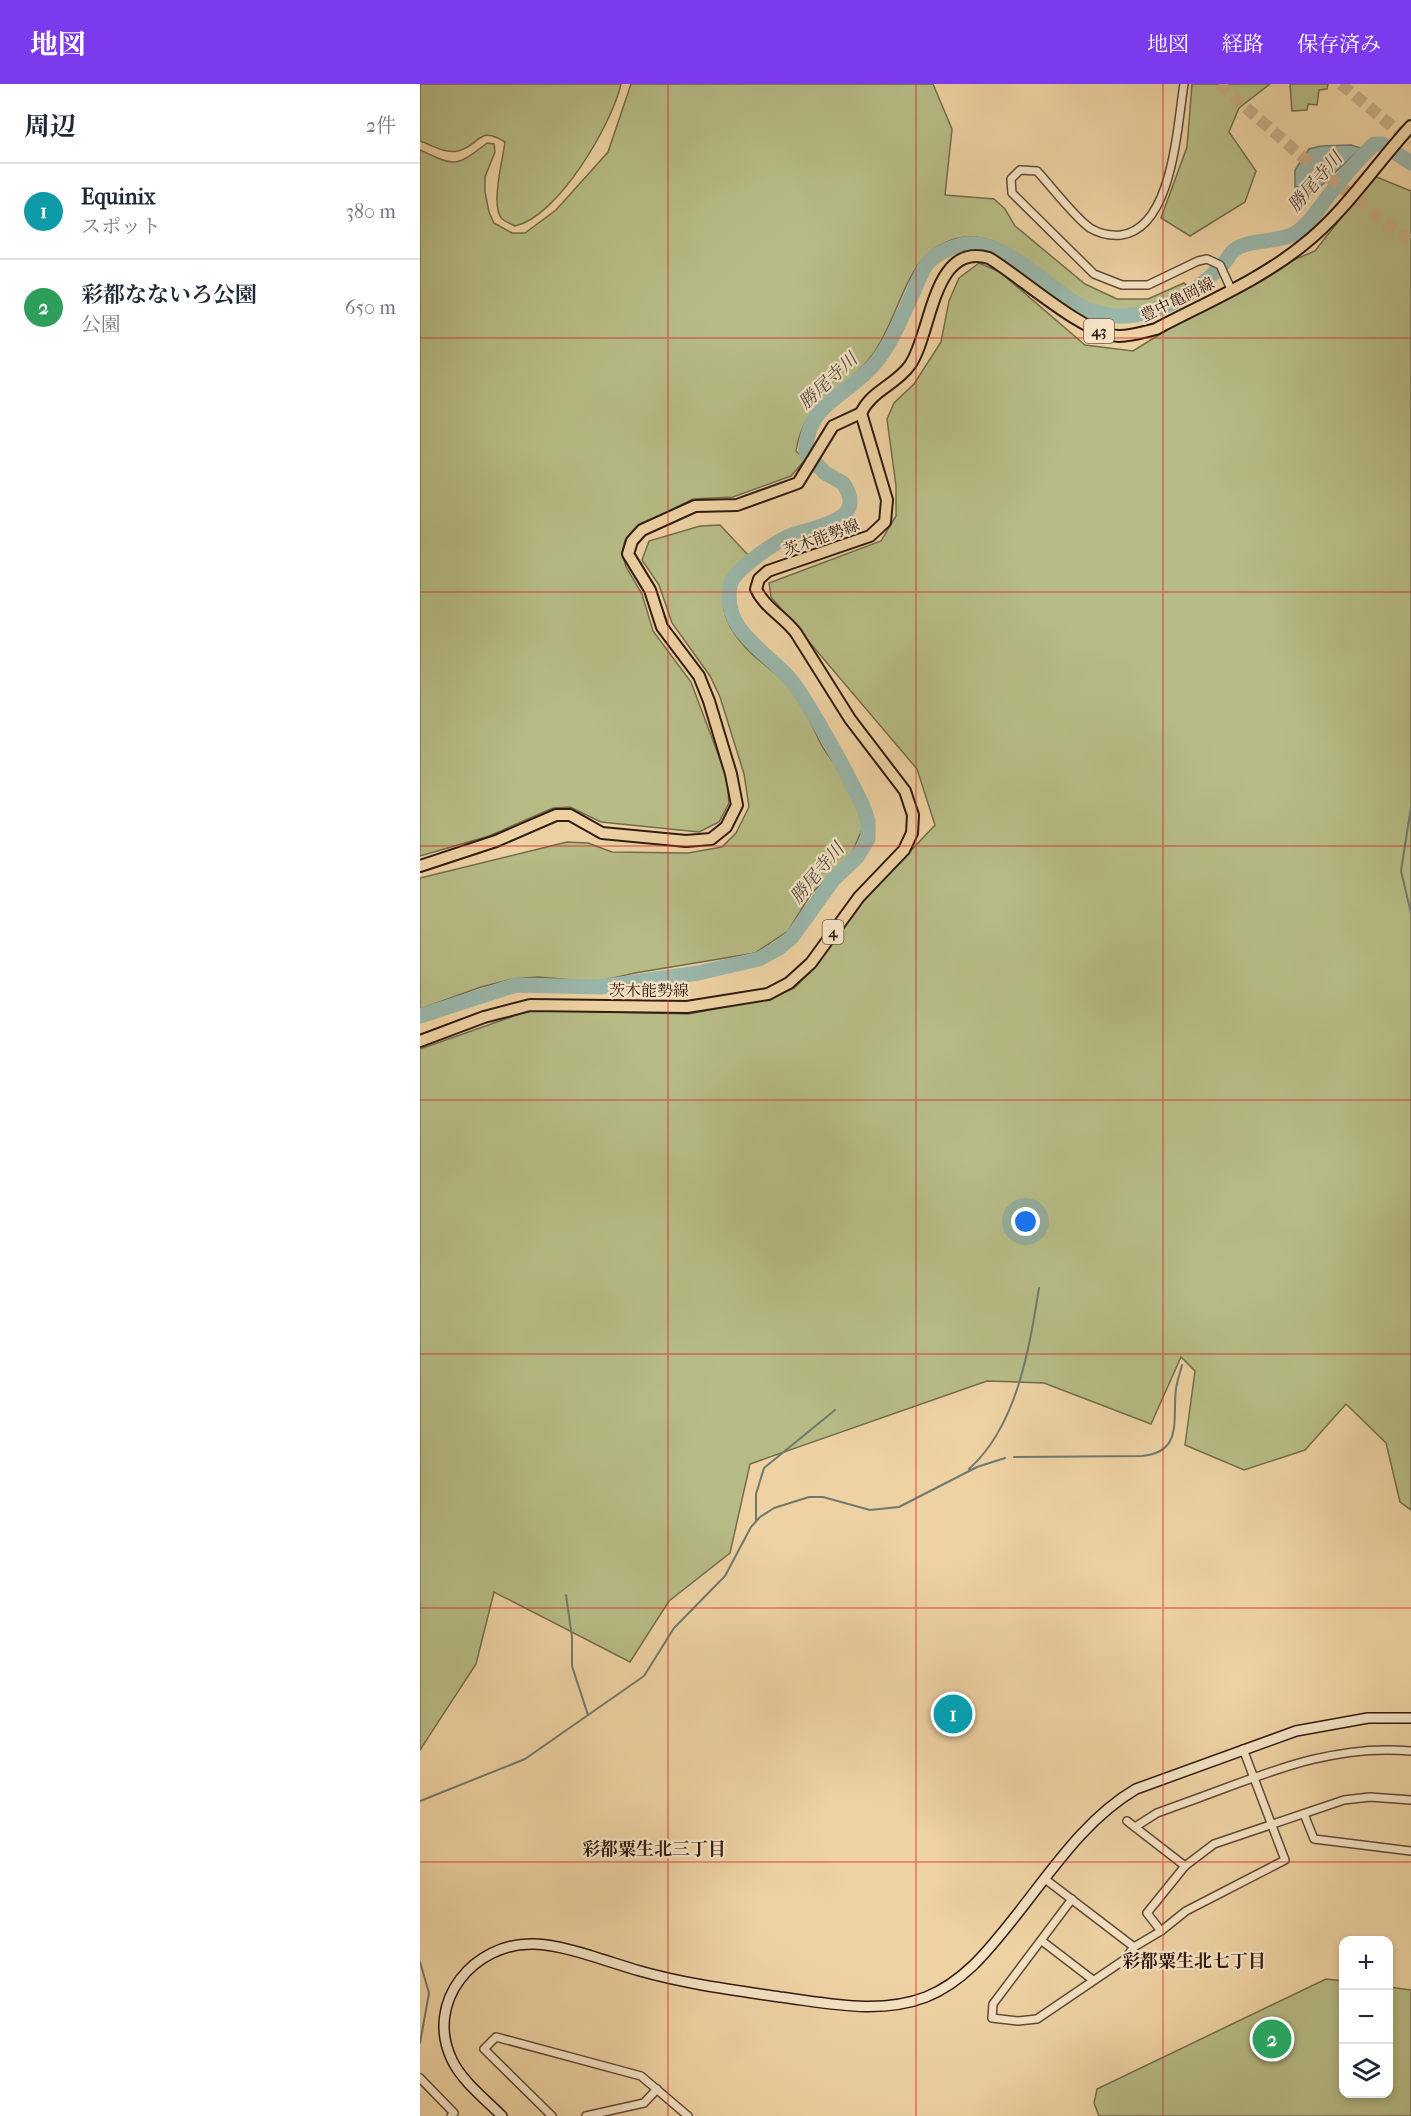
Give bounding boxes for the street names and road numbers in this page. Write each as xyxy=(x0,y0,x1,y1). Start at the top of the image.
street label: 豊中亀岡線 xyxy=(1137,273,1217,326)
road number: 43 xyxy=(1084,319,1114,343)
street label: 茨木能勢線 xyxy=(780,515,862,560)
road number: 4 xyxy=(822,920,844,944)
street label: 茨木能勢線 xyxy=(609,981,689,1000)

